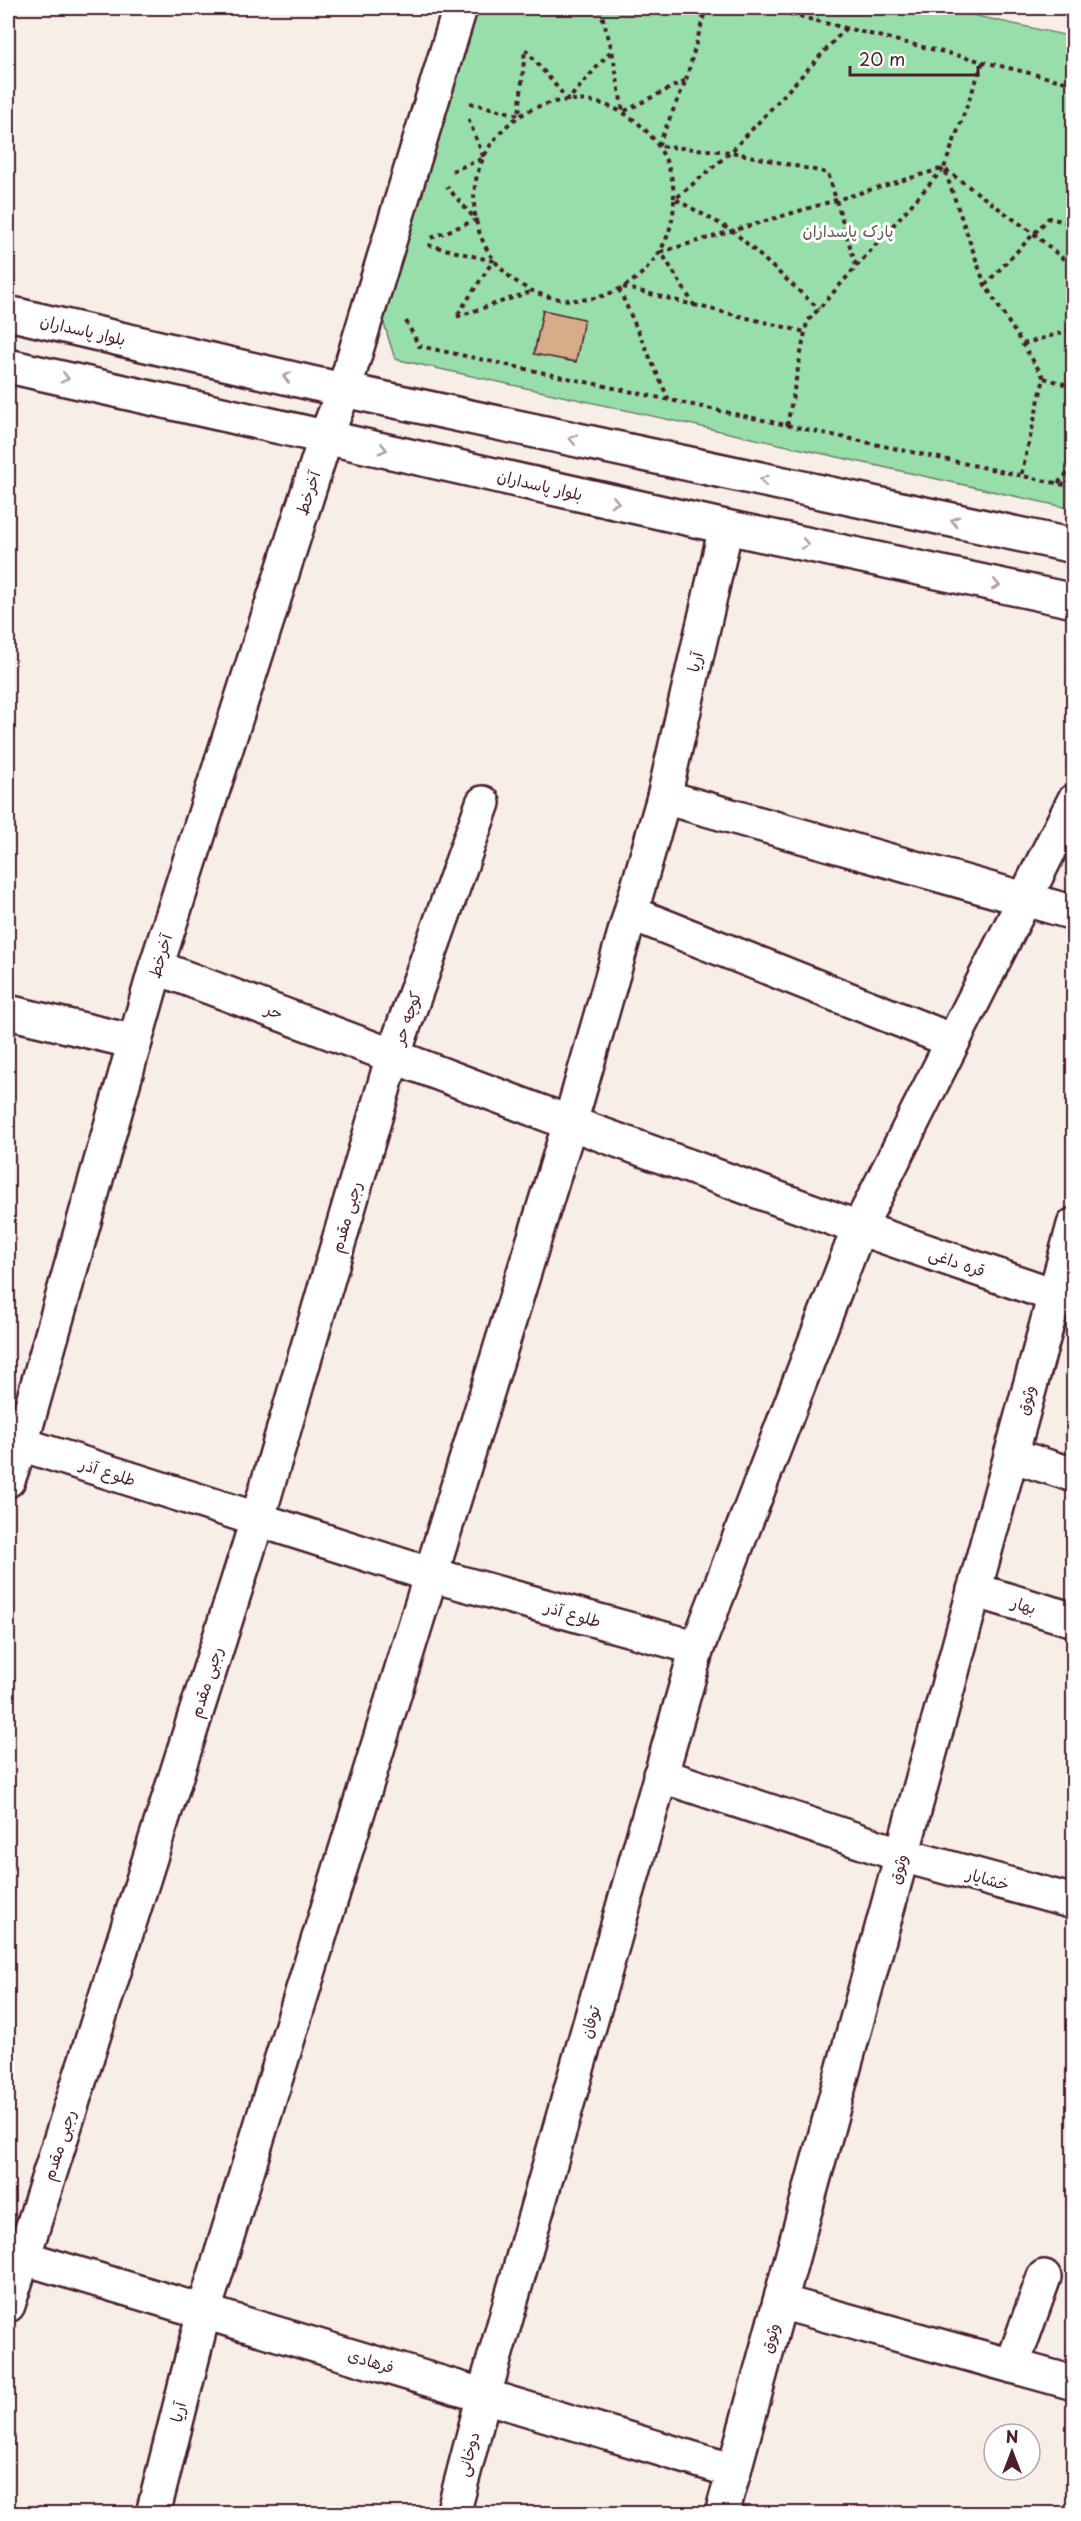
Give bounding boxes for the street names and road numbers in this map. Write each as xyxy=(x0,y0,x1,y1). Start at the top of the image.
street label: بلوار پاسداران xyxy=(38,308,128,350)
street label: بلوار پاسداران xyxy=(495,463,585,505)
street label: آخرخط xyxy=(289,467,326,518)
street label: آریا xyxy=(680,648,708,674)
street label: آخرخط xyxy=(141,930,177,981)
street label: کوچه حر xyxy=(385,987,426,1050)
street label: حر xyxy=(260,995,287,1024)
street label: رجبی مقدم xyxy=(323,1178,369,1256)
street label: قره داغی xyxy=(926,1240,989,1282)
street label: وثوق xyxy=(1009,1382,1041,1418)
street label: طلوع آذر xyxy=(75,1450,139,1492)
street label: بهار xyxy=(1007,1588,1039,1619)
street label: طلوع آذر xyxy=(540,1593,604,1633)
street label: رجبی مقدم xyxy=(182,1643,230,1721)
street label: وثوق xyxy=(881,1851,913,1887)
street label: خشایار xyxy=(962,1860,1013,1896)
street label: توفان xyxy=(573,2002,605,2041)
street label: رجبی مقدم xyxy=(35,2106,83,2184)
street label: وثوق xyxy=(753,2320,785,2356)
street label: فرهادی xyxy=(345,2342,397,2378)
street label: آریا xyxy=(163,2398,191,2424)
street label: دوخانی xyxy=(450,2429,484,2479)

